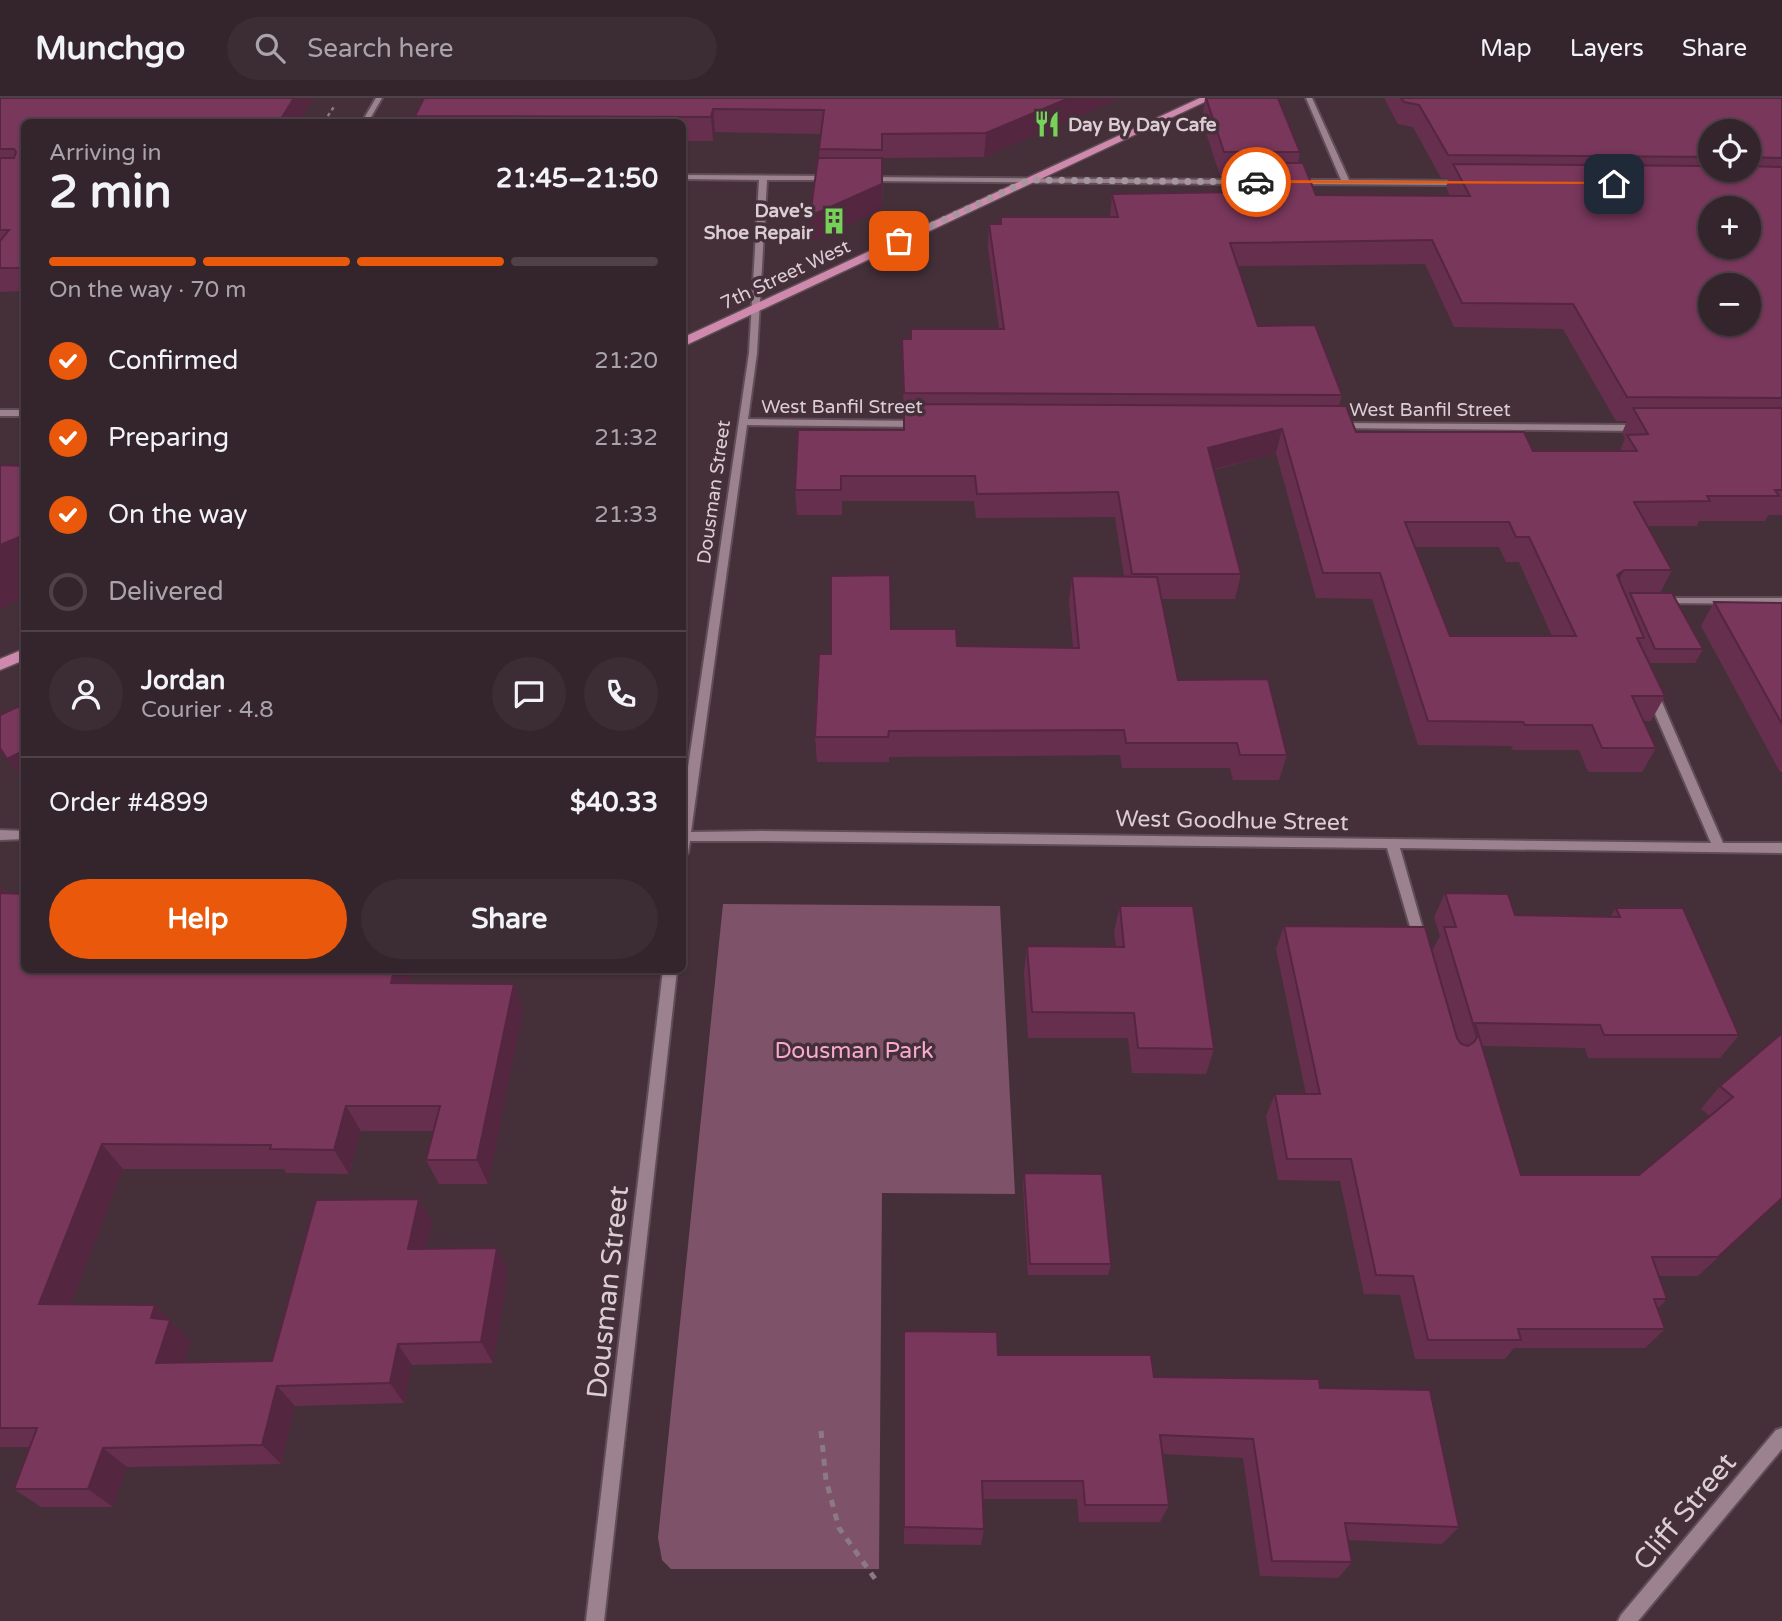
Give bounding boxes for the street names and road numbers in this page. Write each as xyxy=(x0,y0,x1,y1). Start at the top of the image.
street label: 7th Street West xyxy=(717,235,854,315)
street label: West Banfil Street xyxy=(761,396,923,418)
street label: West Banfil Street xyxy=(1349,399,1511,421)
street label: Dousman Street xyxy=(693,419,735,566)
street label: West Goodhue Street xyxy=(1115,805,1349,837)
street label: Dousman Street xyxy=(580,1184,636,1400)
street label: Cliff Street xyxy=(1626,1446,1744,1577)

